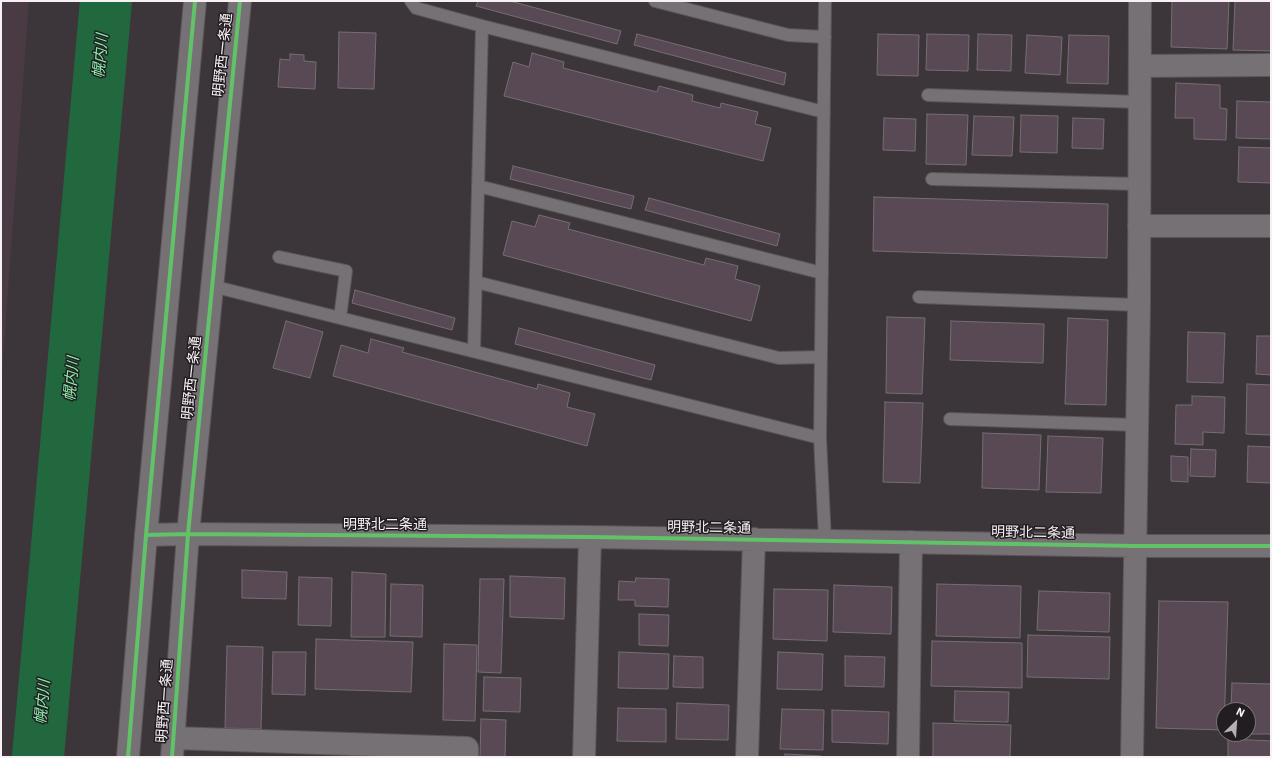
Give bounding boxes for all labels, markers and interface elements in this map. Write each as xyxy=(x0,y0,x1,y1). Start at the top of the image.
street label: 明野西一条通 xyxy=(210,12,236,98)
water label: 幌内川 xyxy=(90,33,112,79)
street label: 明野西一条通 xyxy=(179,335,205,421)
water label: 幌内川 xyxy=(61,356,83,402)
street label: 明野北二条通 xyxy=(343,517,427,533)
street label: 明野北二条通 xyxy=(667,519,751,537)
street label: 明野北二条通 xyxy=(991,524,1075,542)
street label: 明野西一条通 xyxy=(154,659,176,743)
water label: 幌内川 xyxy=(32,679,54,725)
north arrow xyxy=(1216,702,1256,742)
text: N xyxy=(1234,704,1247,720)

